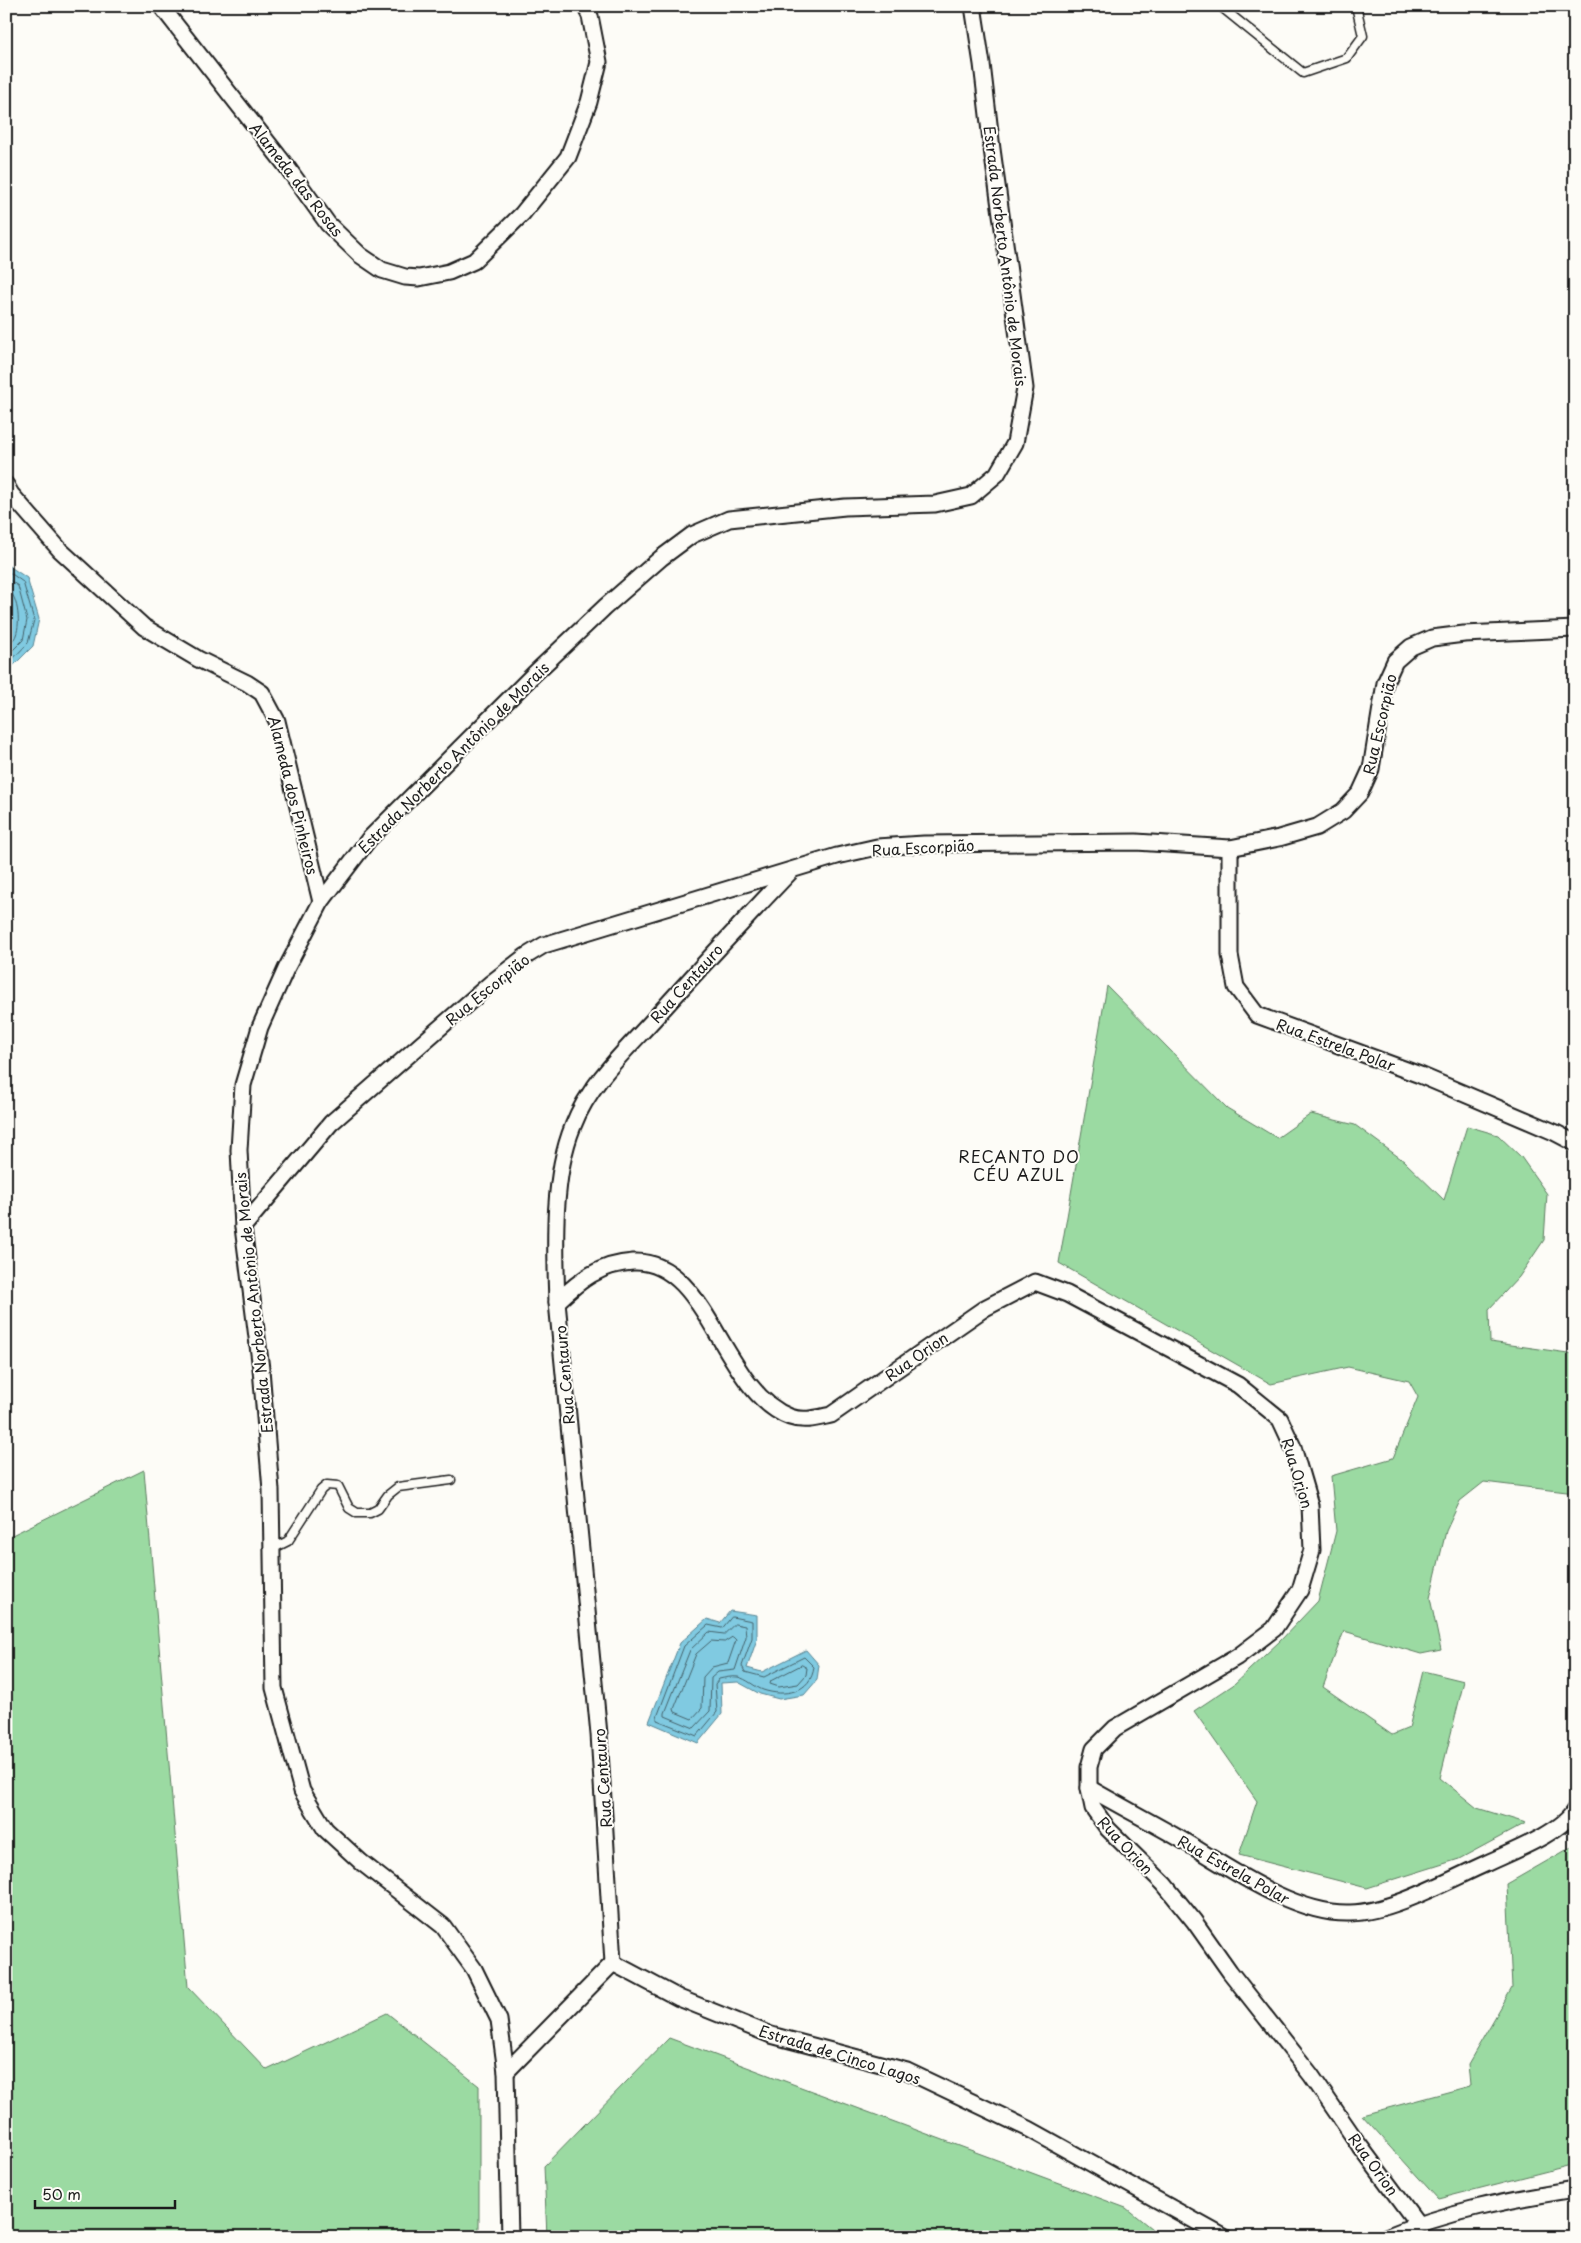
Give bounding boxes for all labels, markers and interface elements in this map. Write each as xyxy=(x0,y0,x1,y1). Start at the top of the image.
street label: Alameda das Rosas xyxy=(245,117,349,241)
street label: Estrada Norberto Antônio de Morais xyxy=(979,124,1033,388)
street label: Estrada Norberto Antônio de Morais xyxy=(352,656,554,858)
street label: Rua Escorpião xyxy=(1356,671,1402,777)
street label: Alameda dos Pinheiros xyxy=(263,713,325,877)
street label: Rua Escorpião xyxy=(871,833,975,861)
street label: Rua Centauro xyxy=(644,938,728,1028)
street label: Rua Escorpião xyxy=(440,948,534,1030)
street label: Rua Estrela Polar xyxy=(1273,1012,1399,1076)
district label: RECANTO DO CÉU AZUL xyxy=(958,1144,1080,1186)
street label: Estrada Norberto Antônio de Morais xyxy=(228,1171,278,1435)
street label: Rua Centauro xyxy=(548,1324,580,1426)
street label: Rua Orion xyxy=(880,1326,952,1386)
street label: Rua Orion xyxy=(1276,1435,1320,1511)
street label: Rua Centauro xyxy=(587,1728,617,1828)
street label: Rua Orion xyxy=(1093,1811,1159,1879)
street label: Rua Estrela Polar xyxy=(1174,1829,1294,1909)
street label: Estrada de Cinco Lagos xyxy=(756,2018,924,2090)
street label: Rua Orion xyxy=(1343,2128,1405,2200)
scale bar xyxy=(35,2178,175,2210)
text: 50 m xyxy=(42,2182,81,2205)

